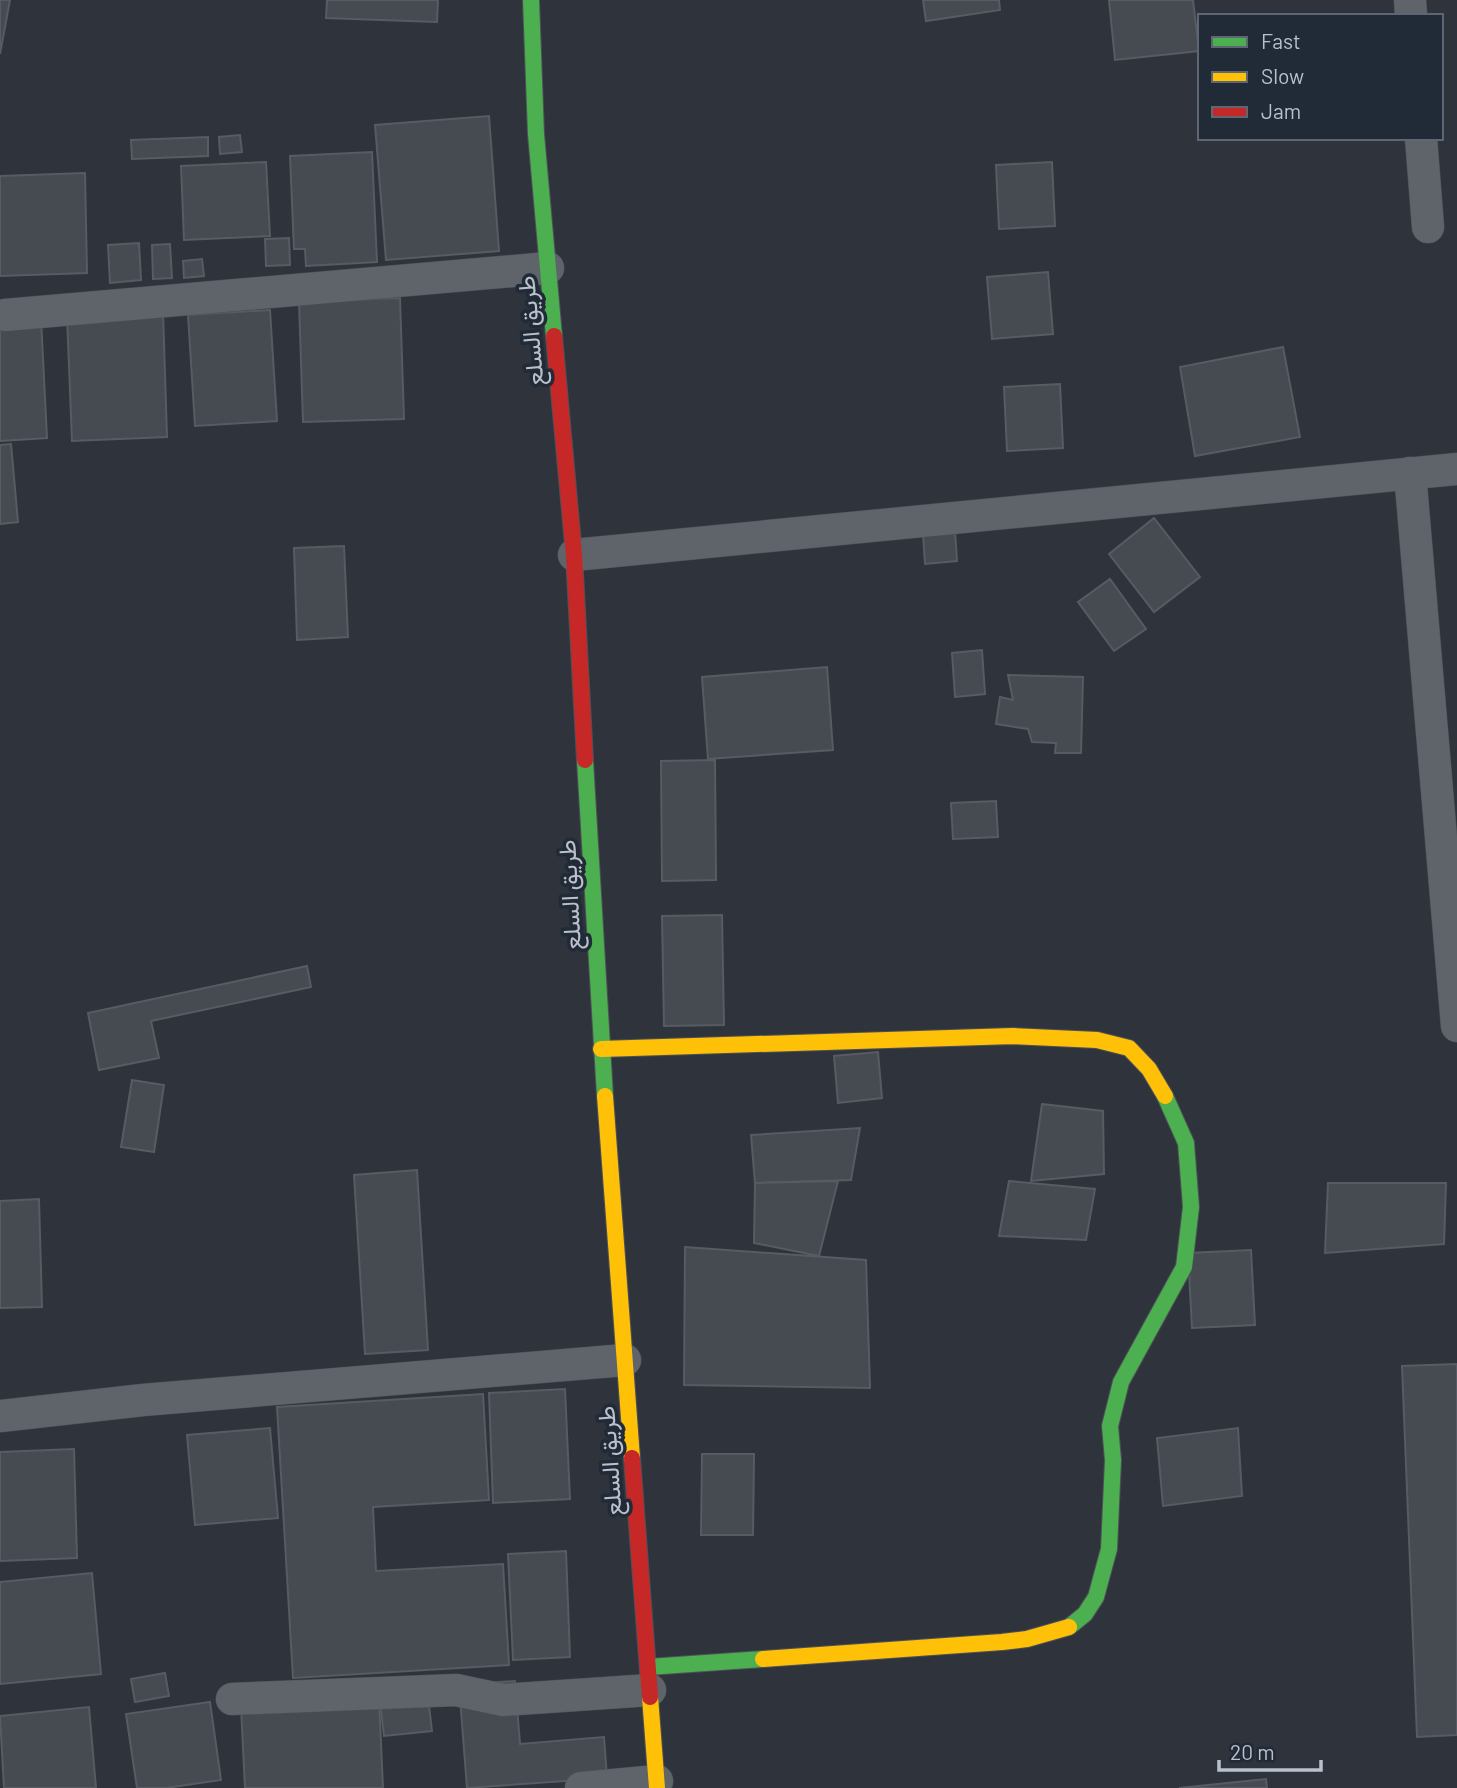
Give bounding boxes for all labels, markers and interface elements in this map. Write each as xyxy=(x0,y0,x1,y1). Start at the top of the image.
legend xyxy=(1198,14,1443,140)
text: Fast xyxy=(1261,28,1301,53)
text: Slow xyxy=(1261,63,1304,88)
text: Jam xyxy=(1261,98,1301,123)
street label: طريق السلع xyxy=(510,274,553,387)
street label: طريق السلع xyxy=(551,839,590,951)
street label: طريق السلع xyxy=(590,1405,631,1517)
scale bar xyxy=(1219,1728,1320,1772)
text: 20 m xyxy=(1230,1739,1275,1764)

